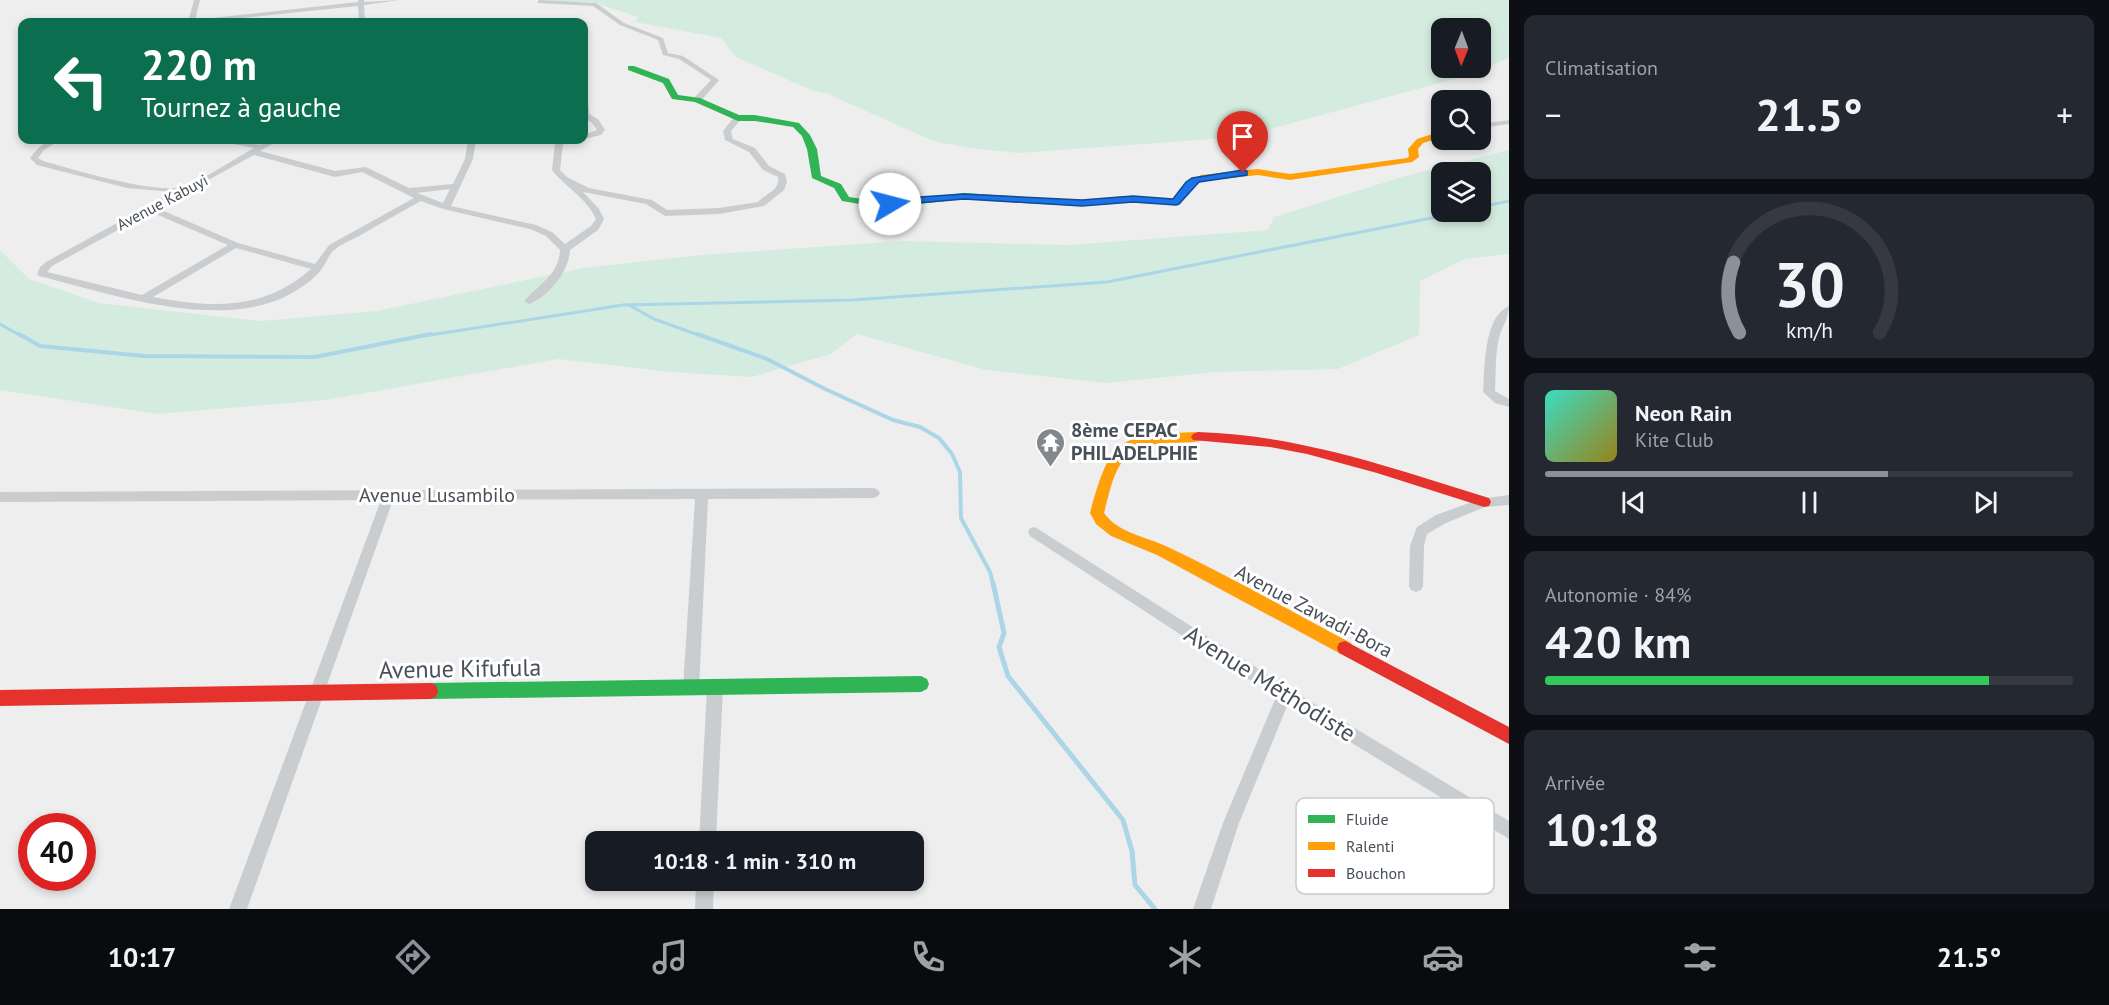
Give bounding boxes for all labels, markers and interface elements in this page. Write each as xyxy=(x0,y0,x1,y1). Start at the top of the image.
north arrow xyxy=(1431,18,1491,78)
map controls xyxy=(1431,18,1491,222)
text: 220 m xyxy=(141,37,257,92)
icon: left xyxy=(42,42,120,120)
text: Climatisation xyxy=(1545,55,1658,81)
text: 21.5° xyxy=(1755,85,1863,143)
text: Tournez à gauche xyxy=(141,90,341,124)
button: search xyxy=(1431,90,1491,150)
text: − xyxy=(1545,93,1562,136)
text: + xyxy=(2056,93,2073,136)
pin xyxy=(1217,111,1268,173)
icon: arrive xyxy=(1226,120,1259,153)
button: layers xyxy=(1431,162,1491,222)
street label: Avenue Kabuyi xyxy=(113,170,211,234)
position arrow xyxy=(858,172,922,236)
text: 30 xyxy=(1774,243,1844,324)
text: km/h xyxy=(1785,316,1832,344)
text: Neon Rain xyxy=(1635,399,1732,427)
place label: 8ème CEPAC PHILADELPHIE xyxy=(1071,417,1198,466)
temple icon: 8ème CEPAC PHILADELPHIE xyxy=(1034,426,1066,468)
text: Kite Club xyxy=(1635,427,1713,453)
street label: Avenue Lusambilo xyxy=(359,482,515,508)
icon: previous xyxy=(1617,486,1650,519)
icon: pause xyxy=(1793,486,1826,519)
icon: next xyxy=(1969,486,2002,519)
street label: Avenue Zawadi-Bora xyxy=(1231,558,1397,664)
text: Autonomie · 84% xyxy=(1545,582,1691,608)
text: 420 km xyxy=(1545,612,1691,670)
street label: Avenue Méthodiste xyxy=(1179,618,1362,749)
street label: Avenue Kifufula xyxy=(378,652,542,685)
text: Arrivée xyxy=(1545,770,1605,796)
legend xyxy=(1296,798,1494,894)
text: 10:18 xyxy=(1545,800,1659,858)
text: Fluide xyxy=(1346,809,1389,829)
speed limit sign: 40 xyxy=(18,813,96,891)
text: Ralenti xyxy=(1346,836,1395,856)
text: 10:18 · 1 min · 310 m xyxy=(653,847,856,875)
text: Bouchon xyxy=(1346,863,1406,883)
icon: directions xyxy=(392,936,434,978)
icon: music xyxy=(649,936,691,978)
icon: phone xyxy=(907,936,949,978)
icon: climate xyxy=(1164,936,1206,978)
icon: car xyxy=(1422,936,1464,978)
icon: filters xyxy=(1679,936,1721,978)
text: 10:17 xyxy=(108,940,176,974)
text: 21.5° xyxy=(1937,940,2001,974)

